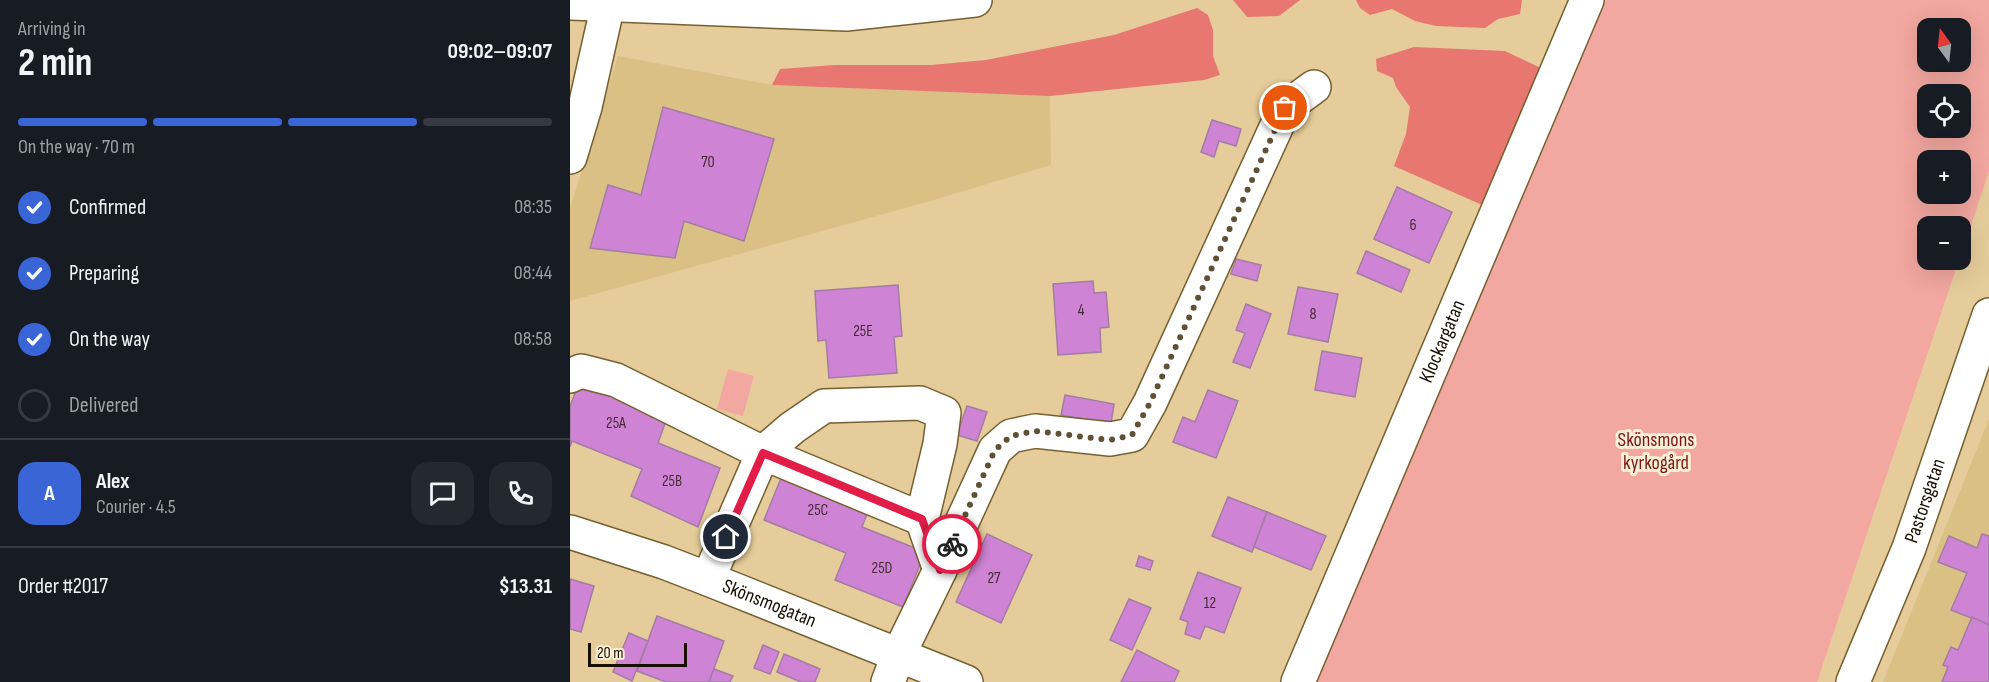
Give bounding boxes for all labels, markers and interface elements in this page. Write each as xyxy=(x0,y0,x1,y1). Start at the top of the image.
text: Arriving in xyxy=(18,17,86,41)
north arrow xyxy=(1917,18,1971,72)
map controls xyxy=(1917,18,1971,270)
text: 09:02–09:07 xyxy=(447,38,552,65)
text: 2 min xyxy=(18,40,92,87)
pin xyxy=(1259,82,1310,133)
button: locate xyxy=(1917,84,1971,138)
icon: bag xyxy=(1268,91,1301,124)
text: On the way · 70 m xyxy=(18,135,135,159)
button: + xyxy=(1917,150,1971,204)
house number: 70 xyxy=(701,153,715,172)
icon: check xyxy=(18,191,51,224)
text: Confirmed xyxy=(69,194,146,221)
text: 08:35 xyxy=(514,195,552,219)
house number: 6 xyxy=(1409,216,1417,235)
button: − xyxy=(1917,216,1971,270)
icon: check xyxy=(18,257,51,290)
text: Preparing xyxy=(69,260,139,287)
text: 08:44 xyxy=(514,261,552,285)
street label: Klockargatan xyxy=(1414,296,1470,386)
house number: 4 xyxy=(1078,301,1085,320)
house number: 8 xyxy=(1309,305,1317,324)
house number: 25E xyxy=(853,322,873,341)
icon: check xyxy=(18,323,51,356)
text: On the way xyxy=(69,326,150,353)
text: 08:58 xyxy=(514,327,552,351)
text: Delivered xyxy=(69,392,138,419)
house number: 25A xyxy=(606,414,626,433)
park label: Skönsmons kyrkogård xyxy=(1618,428,1694,475)
street label: Pastorsgatan xyxy=(1900,456,1951,546)
button: chat xyxy=(411,462,474,525)
button: phone xyxy=(489,462,552,525)
text: Alex xyxy=(96,468,129,495)
house number: 25B xyxy=(662,472,682,491)
text: A xyxy=(44,480,55,507)
text: Courier · 4.5 xyxy=(96,495,176,519)
house number: 25C xyxy=(808,501,829,520)
pin xyxy=(700,511,751,562)
courier xyxy=(922,514,982,574)
icon: home xyxy=(709,520,742,553)
icon: bike xyxy=(936,528,969,561)
house number: 25D xyxy=(872,559,893,578)
house number: 27 xyxy=(987,569,1001,588)
text: Order #2017 xyxy=(18,573,108,600)
text: $13.31 xyxy=(499,573,552,600)
street label: Skönsmogatan xyxy=(719,574,820,633)
house number: 12 xyxy=(1204,594,1216,613)
scale bar xyxy=(588,640,687,668)
text: 20 m xyxy=(597,644,624,663)

